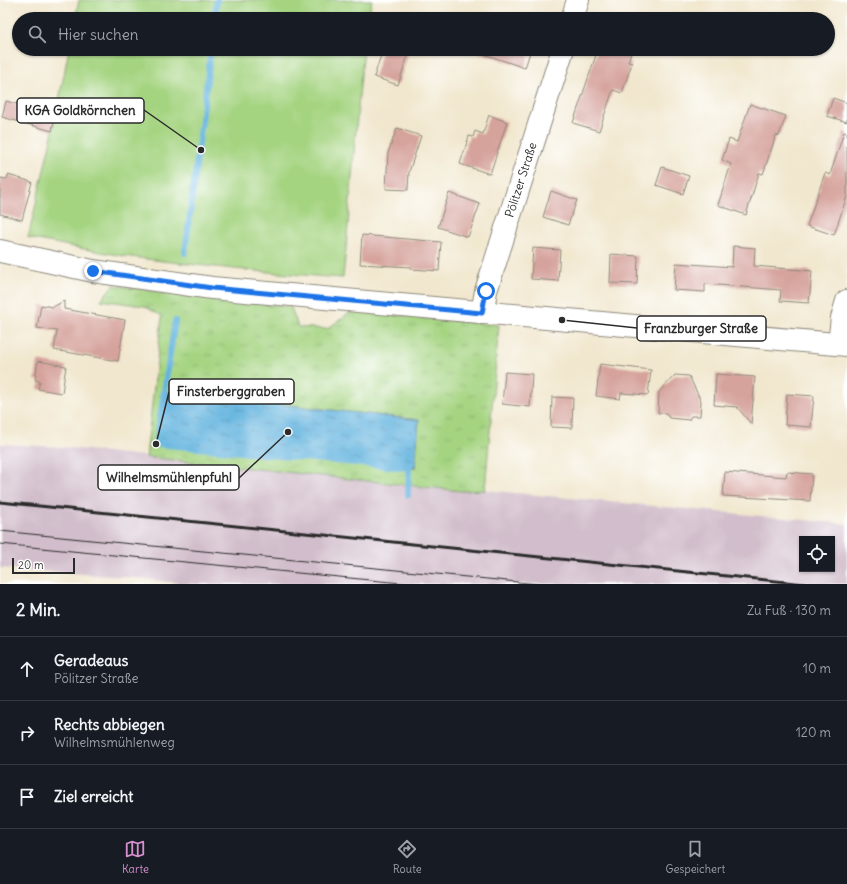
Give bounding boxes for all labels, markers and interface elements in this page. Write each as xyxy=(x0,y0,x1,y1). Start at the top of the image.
search box xyxy=(12,12,835,56)
icon: search xyxy=(26,23,48,45)
text: Hier suchen xyxy=(58,25,138,44)
callout: KGA Goldkörnchen xyxy=(17,98,144,123)
text: KGA Goldkörnchen xyxy=(24,102,136,119)
street label: Pölitzer Straße xyxy=(501,140,540,219)
route end xyxy=(84,262,102,280)
route start xyxy=(477,282,495,300)
callout: Franzburger Straße xyxy=(637,316,766,341)
text: Franzburger Straße xyxy=(644,320,758,337)
callout: Finsterberggraben xyxy=(169,379,294,404)
text: Finsterberggraben xyxy=(177,383,286,400)
callout: Wilhelmsmühlenpfuhl xyxy=(98,465,239,490)
text: Wilhelmsmühlenpfuhl xyxy=(106,469,232,486)
map controls xyxy=(799,536,835,572)
button: locate xyxy=(799,536,835,572)
scale bar xyxy=(12,556,75,575)
text: 20 m xyxy=(18,558,44,572)
text: 2 Min. xyxy=(16,599,60,621)
text: Zu Fuß · 130 m xyxy=(747,602,831,619)
text: Geradeaus xyxy=(54,651,128,670)
icon: ahead xyxy=(16,658,38,680)
text: 10 m xyxy=(803,660,831,677)
text: Pölitzer Straße xyxy=(54,670,139,687)
text: Rechts abbiegen xyxy=(54,715,165,734)
icon: right xyxy=(16,722,38,744)
text: 120 m xyxy=(796,724,831,741)
text: Wilhelmsmühlenweg xyxy=(54,734,175,751)
icon: arrive xyxy=(16,786,38,808)
text: Ziel erreicht xyxy=(54,787,133,806)
tab: Karte xyxy=(122,838,149,876)
tab: Route xyxy=(393,838,422,876)
tab: Gespeichert xyxy=(666,838,725,876)

